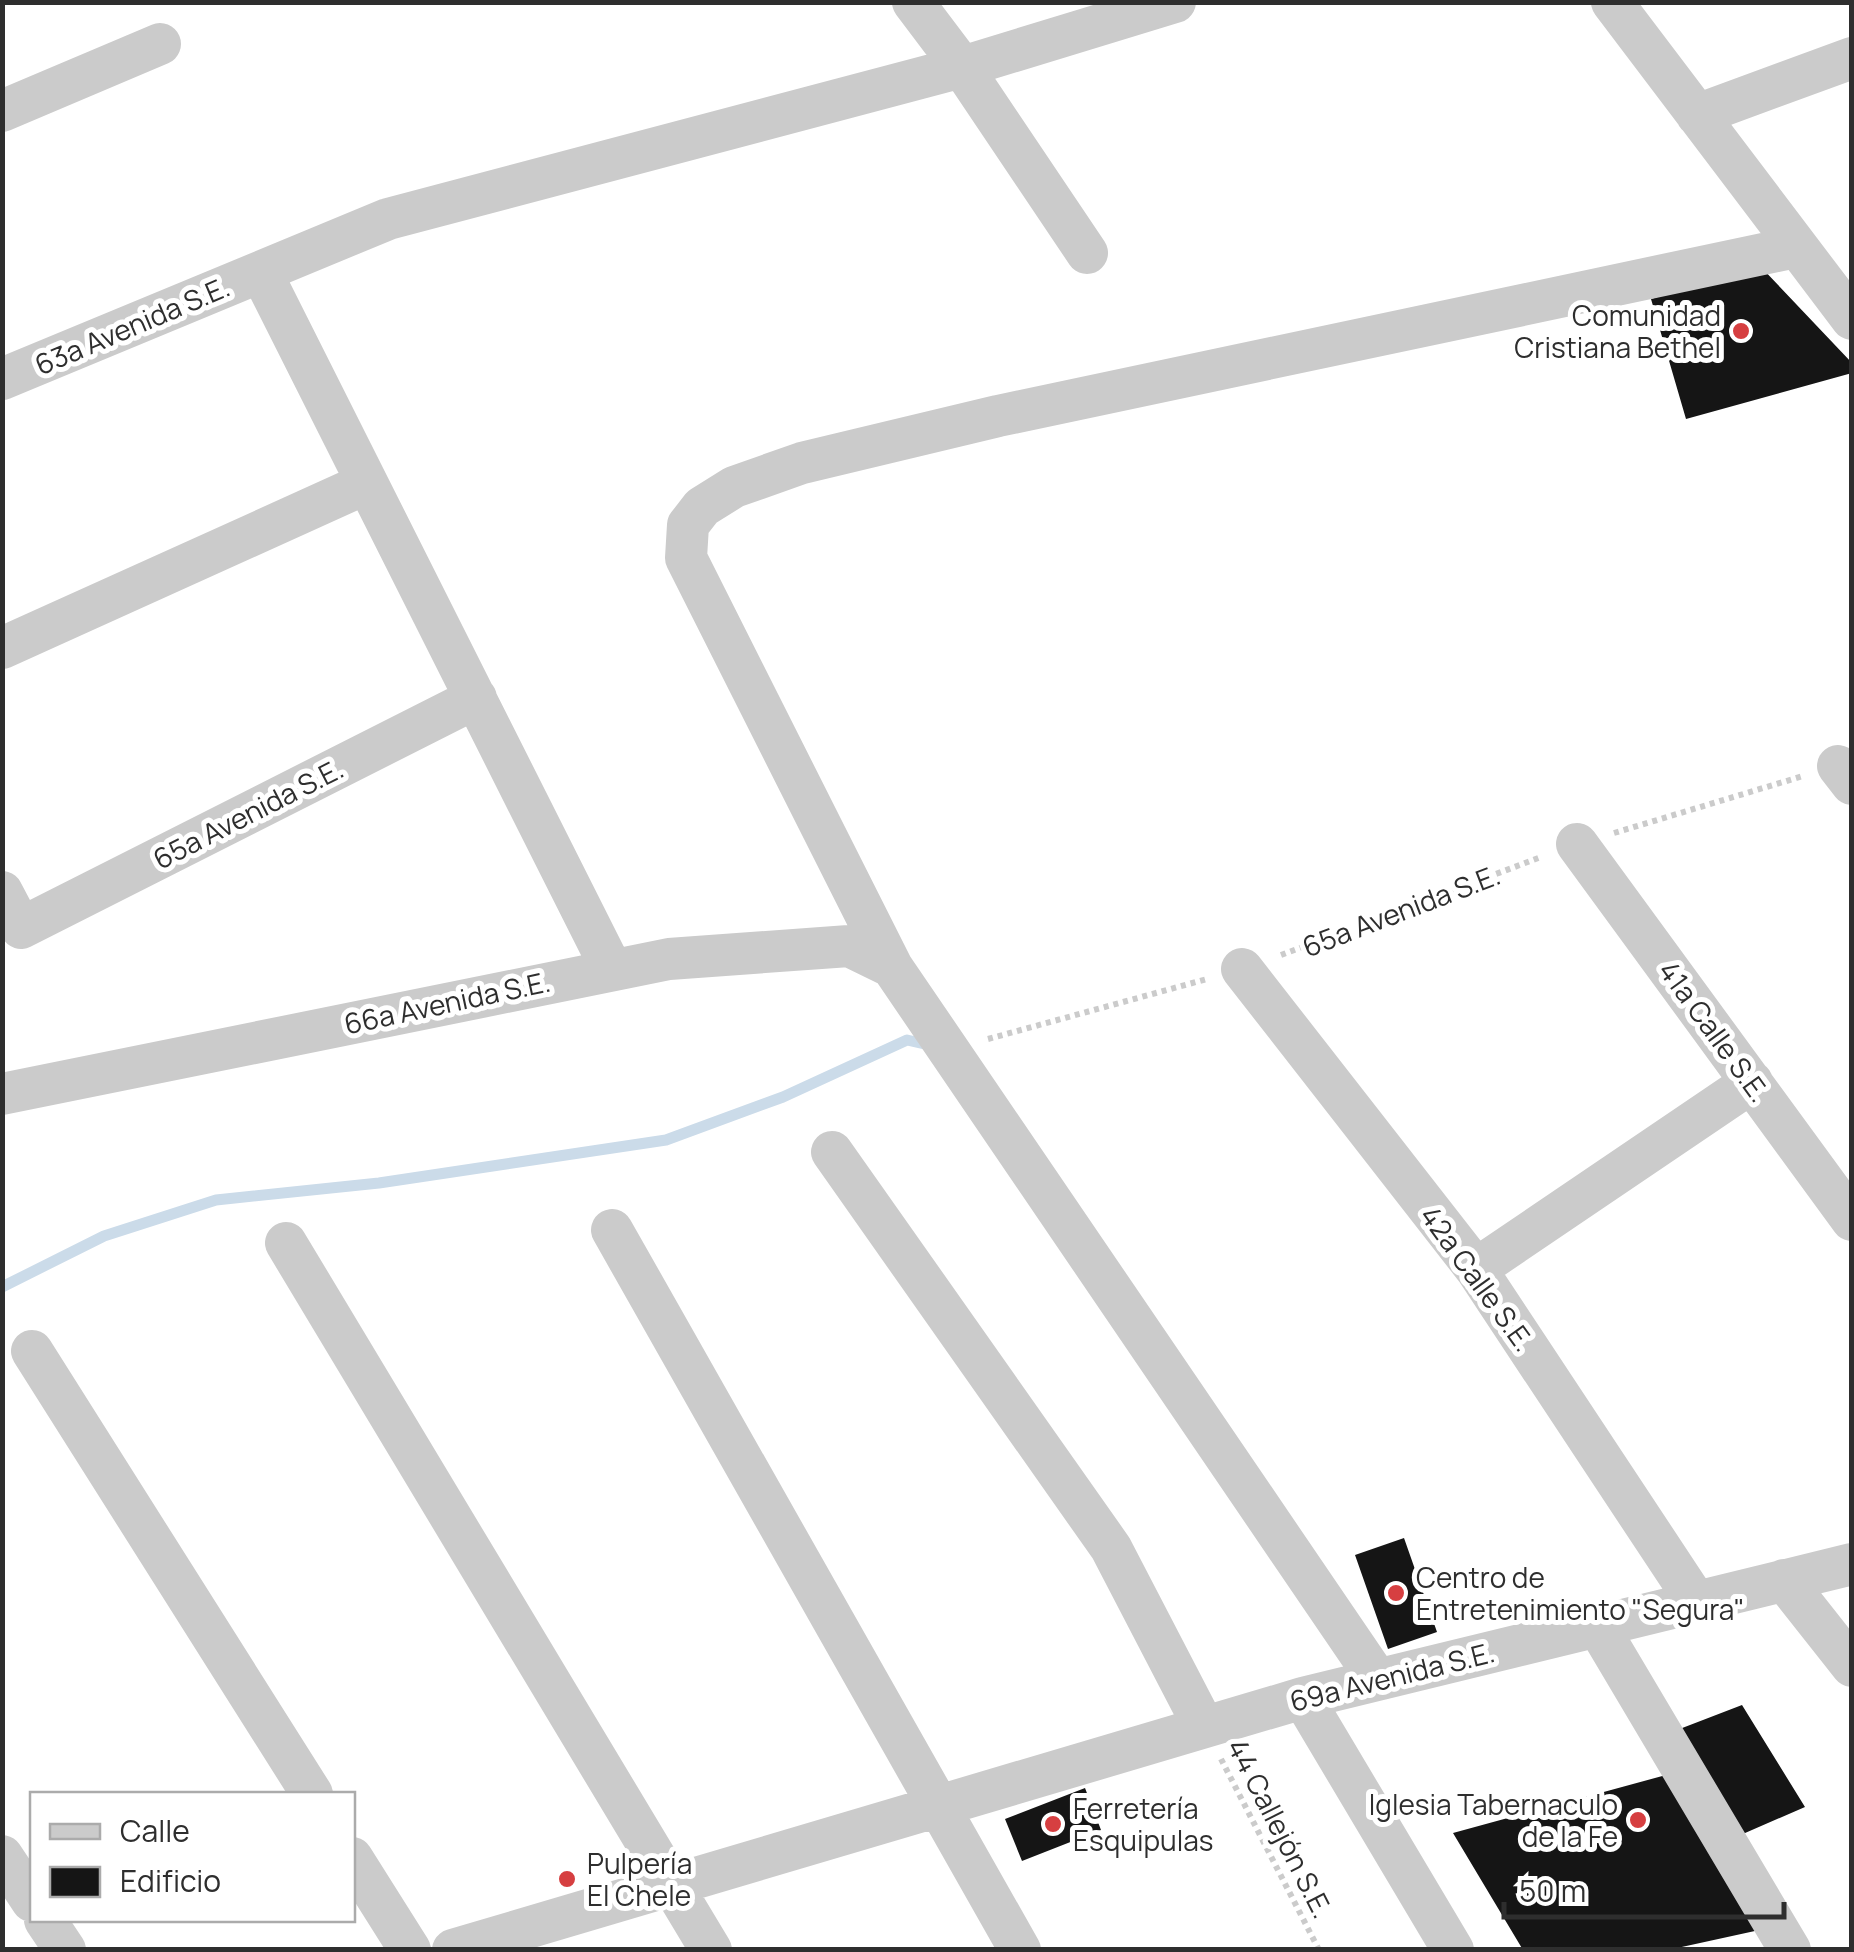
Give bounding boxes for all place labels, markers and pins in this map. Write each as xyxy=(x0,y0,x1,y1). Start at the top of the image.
place label: Comunidad Cristiana Bethel xyxy=(1514,296,1721,366)
marker: Comunidad Cristiana Bethel xyxy=(1730,320,1752,342)
place label: Centro de Entretenimiento "Segura" xyxy=(1416,1558,1745,1628)
marker: Centro de Entretenimiento "Segura" xyxy=(1385,1582,1407,1604)
place label: Iglesia Tabernaculo de la Fe xyxy=(1369,1785,1618,1855)
place label: Ferretería Esquipulas xyxy=(1073,1789,1213,1859)
marker: Iglesia Tabernaculo de la Fe xyxy=(1627,1809,1649,1831)
marker: Ferretería Esquipulas xyxy=(1042,1813,1064,1835)
place label: Pulpería El Chele xyxy=(587,1844,692,1914)
marker: Pulpería El Chele xyxy=(556,1868,578,1890)

